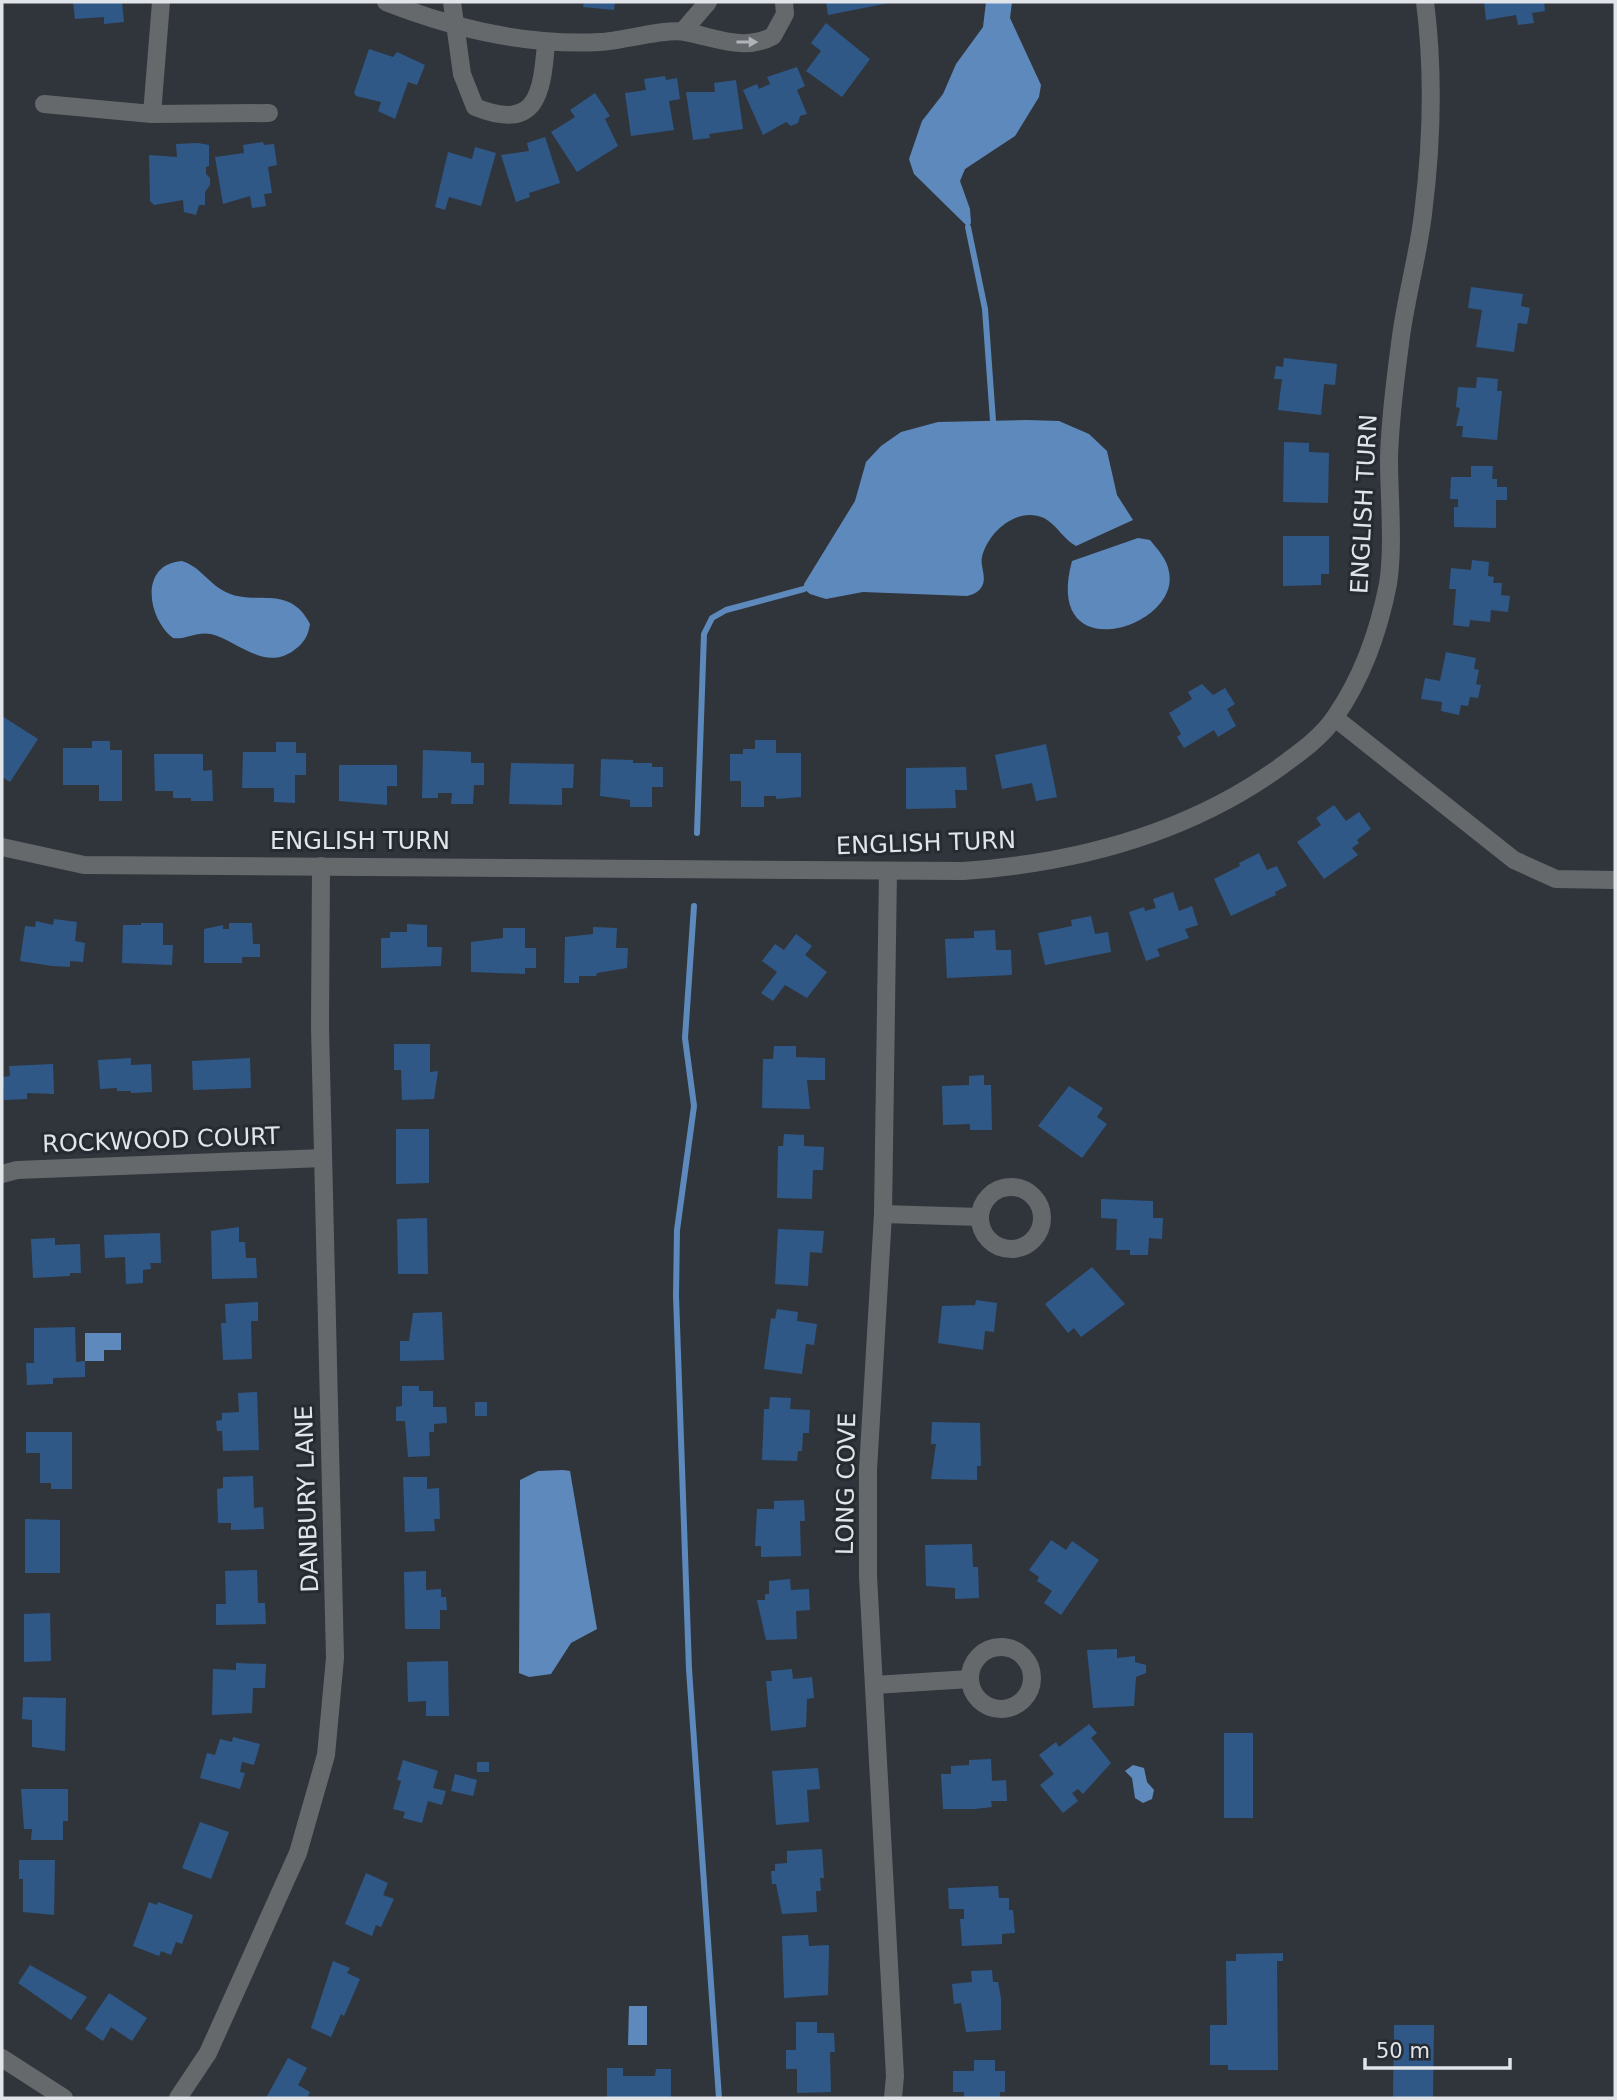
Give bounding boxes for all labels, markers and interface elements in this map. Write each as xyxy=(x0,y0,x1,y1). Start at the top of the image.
one-way arrow xyxy=(736,36,758,48)
street label: ENGLISH TURN xyxy=(1345,413,1383,595)
street label: ENGLISH TURN xyxy=(836,826,1016,860)
street label: ENGLISH TURN xyxy=(270,827,450,855)
street label: ROCKWOOD COURT xyxy=(42,1122,281,1158)
street label: DANBURY LANE xyxy=(290,1405,324,1593)
street label: LONG COVE xyxy=(831,1413,861,1555)
scale bar xyxy=(1365,2026,1510,2070)
text: 50 m xyxy=(1376,2039,1430,2063)

